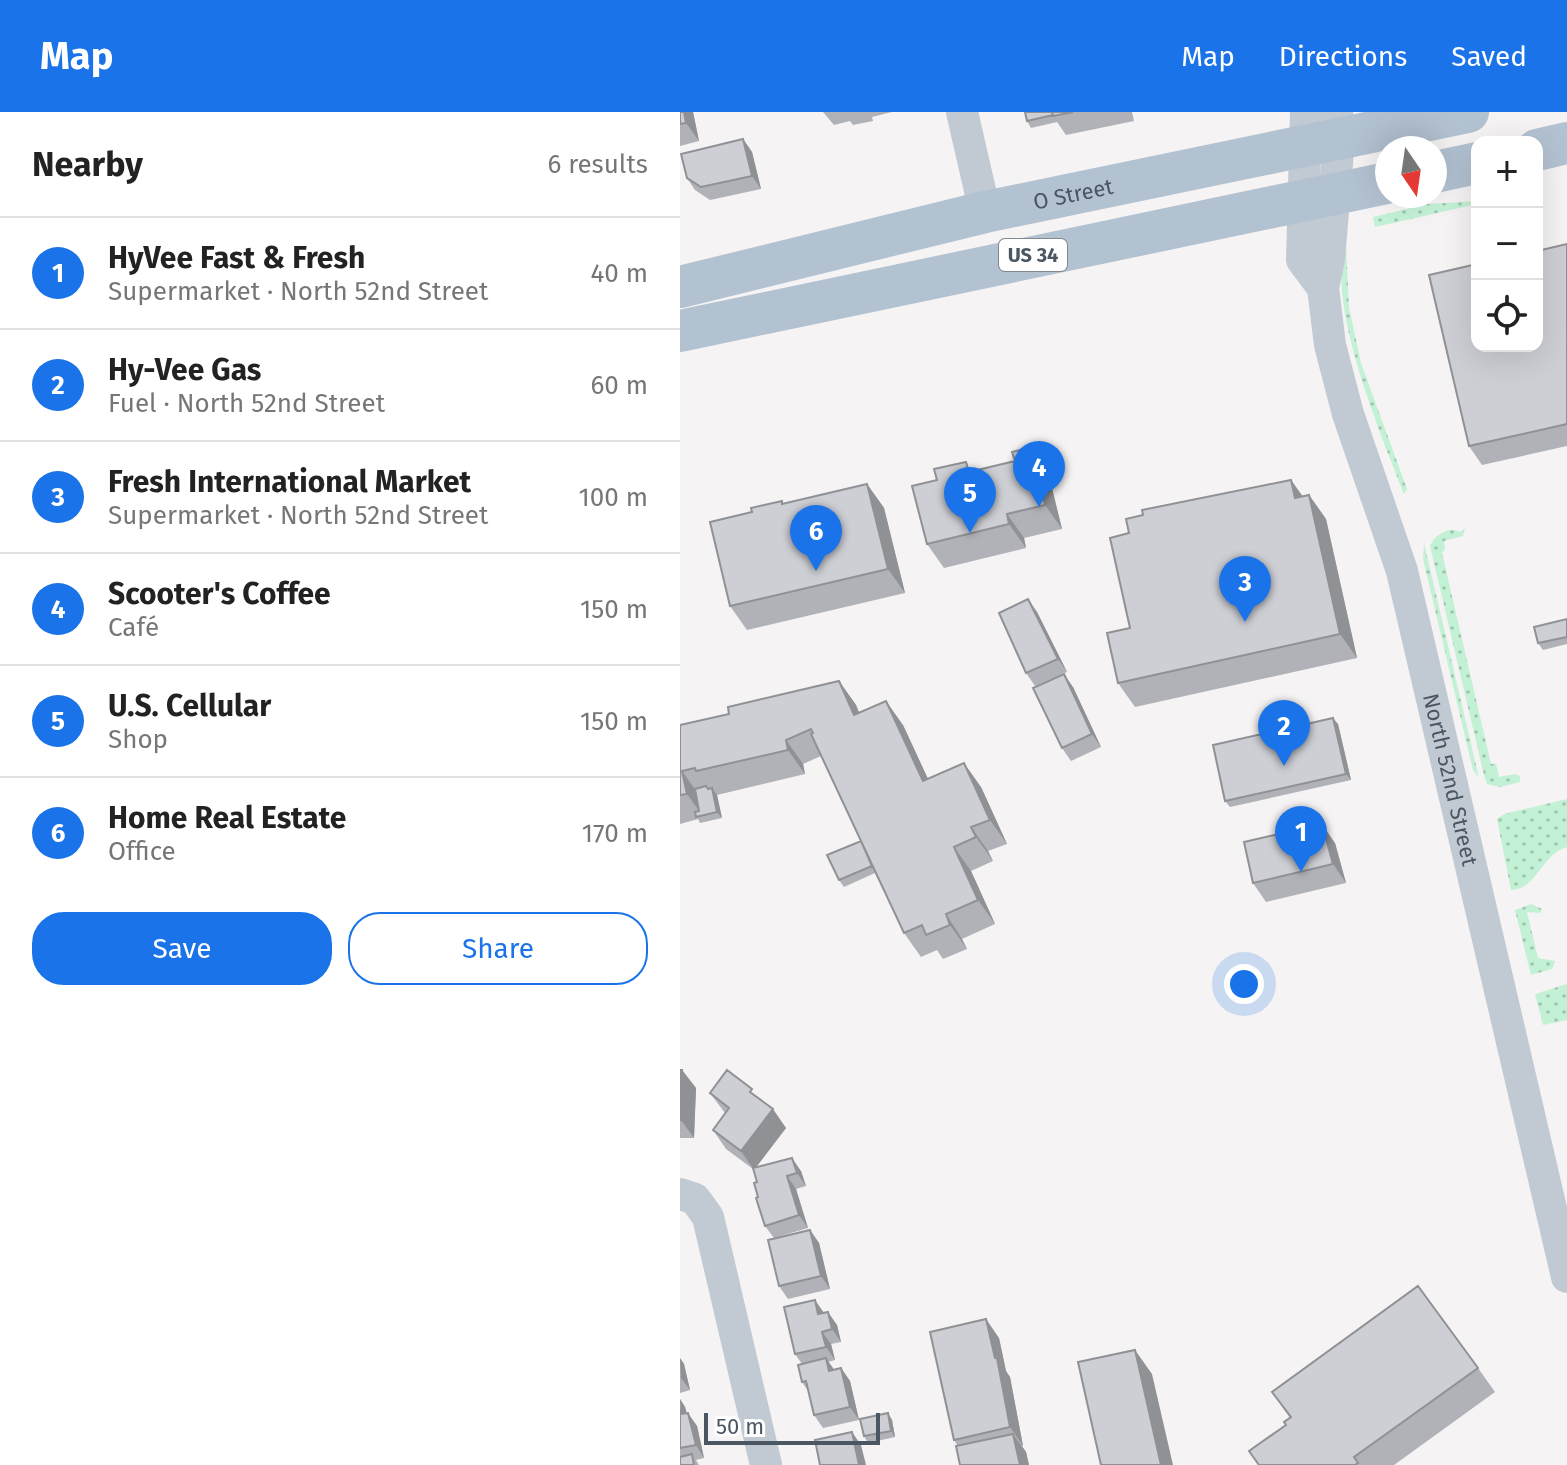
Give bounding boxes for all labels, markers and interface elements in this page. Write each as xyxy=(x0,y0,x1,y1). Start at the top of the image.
text: Map xyxy=(40,33,113,79)
text: Map xyxy=(1181,40,1235,73)
text: Directions xyxy=(1279,40,1407,73)
text: Saved xyxy=(1451,40,1527,73)
north arrow xyxy=(1375,136,1447,208)
map controls xyxy=(1471,136,1543,352)
button: + xyxy=(1471,136,1543,208)
text: Nearby xyxy=(32,144,143,185)
text: 6 results xyxy=(547,149,648,180)
street label: O Street xyxy=(1031,173,1116,216)
button: − xyxy=(1471,208,1543,280)
road number: US 34 xyxy=(999,239,1067,271)
text: HyVee Fast & Fresh xyxy=(108,240,365,276)
text: 1 xyxy=(52,258,64,289)
text: 40 m xyxy=(590,258,648,289)
text: Supermarket · North 52nd Street xyxy=(108,276,488,307)
button: locate xyxy=(1471,280,1543,352)
text: Hy-Vee Gas xyxy=(108,352,261,388)
text: 2 xyxy=(51,370,65,401)
text: 60 m xyxy=(590,370,648,401)
text: Fuel · North 52nd Street xyxy=(108,388,385,419)
pin: 4 xyxy=(1013,441,1065,507)
text: Fresh International Market xyxy=(108,464,471,500)
pin: 5 xyxy=(944,467,996,533)
text: 3 xyxy=(51,482,65,513)
text: 100 m xyxy=(579,482,648,513)
text: Supermarket · North 52nd Street xyxy=(108,500,488,531)
pin: 6 xyxy=(790,505,842,571)
pin: 3 xyxy=(1219,556,1271,622)
text: Scooter's Coffee xyxy=(108,576,331,612)
text: 4 xyxy=(51,594,65,625)
text: 150 m xyxy=(580,594,648,625)
text: Café xyxy=(108,612,159,643)
text: U.S. Cellular xyxy=(108,688,271,724)
street label: North 52nd Street xyxy=(1417,691,1483,869)
pin: 2 xyxy=(1258,700,1310,766)
text: 5 xyxy=(51,706,65,737)
text: 150 m xyxy=(580,706,648,737)
text: Shop xyxy=(108,724,168,755)
text: Home Real Estate xyxy=(108,800,346,836)
pin: 1 xyxy=(1275,806,1327,872)
text: 6 xyxy=(51,818,65,849)
text: 170 m xyxy=(582,818,648,849)
text: Office xyxy=(108,836,176,867)
button: Save xyxy=(32,912,332,985)
button: Share xyxy=(348,912,648,985)
your location xyxy=(1224,964,1264,1004)
scale bar xyxy=(704,1409,880,1445)
text: 50 m xyxy=(716,1413,764,1440)

